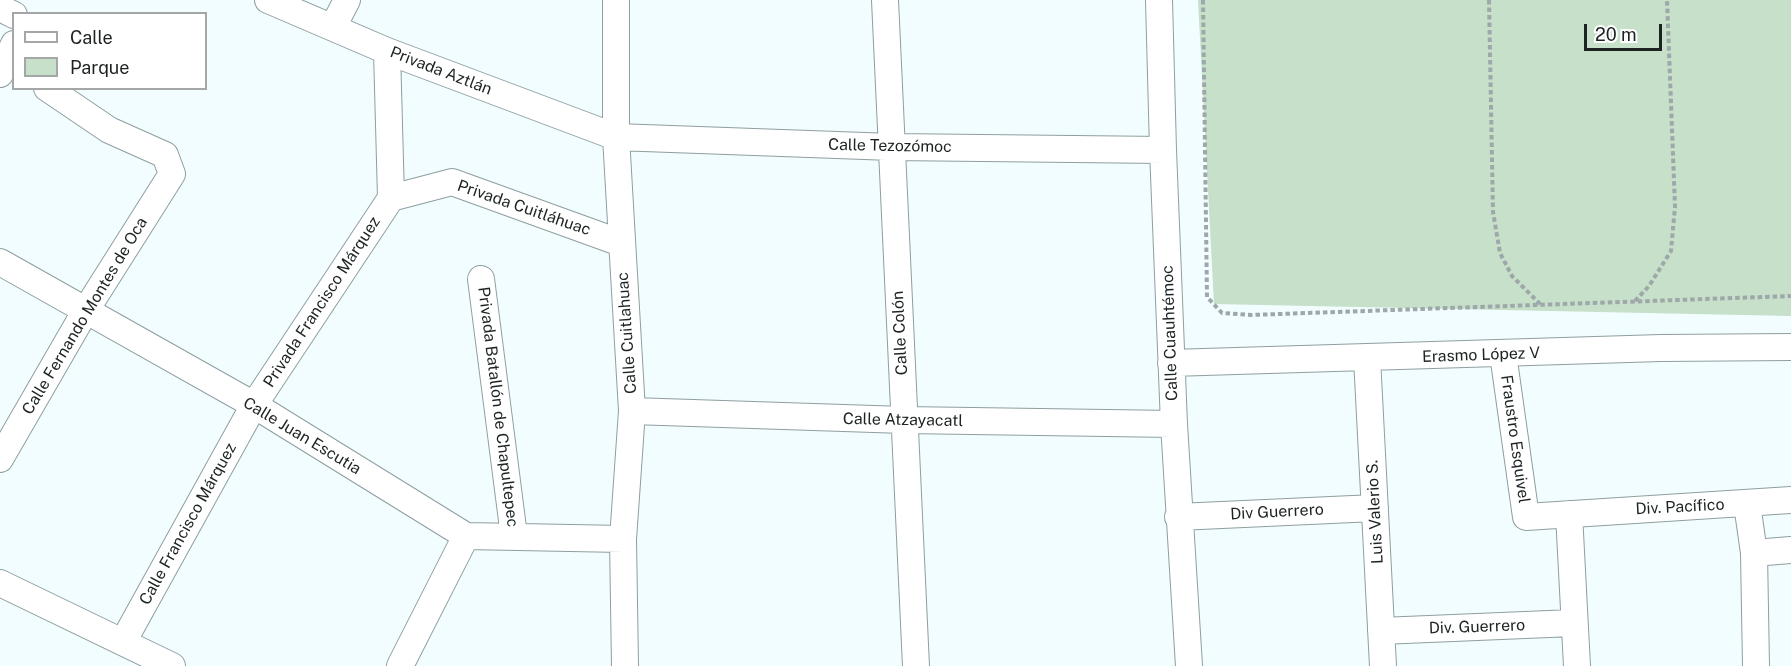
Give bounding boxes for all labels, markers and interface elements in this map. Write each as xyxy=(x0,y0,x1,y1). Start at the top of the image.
legend xyxy=(12,12,207,90)
scale bar xyxy=(1587,12,1665,50)
text: 20 m xyxy=(1595,24,1637,45)
text: Calle xyxy=(70,27,113,48)
street label: Privada Aztlán xyxy=(387,43,495,99)
text: Parque xyxy=(70,57,130,78)
street label: Calle Tezozómoc xyxy=(828,135,952,157)
street label: Privada Cuitláhuac xyxy=(455,176,593,240)
street label: Privada Francisco Márquez xyxy=(260,213,384,391)
street label: Calle Fernando Montes de Oca xyxy=(18,214,152,418)
street label: Calle Cuauhtémoc xyxy=(1158,265,1182,401)
street label: Calle Cuitlahuac xyxy=(613,271,641,395)
street label: Privada Batallón de Chapultepec xyxy=(474,286,522,528)
street label: Calle Colón xyxy=(888,290,912,376)
street label: Erasmo López V xyxy=(1422,343,1540,367)
street label: Fraustro Esquivel xyxy=(1496,374,1534,504)
street label: Calle Juan Escutia xyxy=(240,393,364,479)
street label: Calle Atzayacatl xyxy=(843,409,963,431)
street label: Calle Francisco Márquez xyxy=(135,440,241,608)
street label: Luis Valerio S. xyxy=(1363,459,1387,565)
street label: Div. Pacífico xyxy=(1635,495,1725,519)
street label: Div Guerrero xyxy=(1230,500,1324,524)
street label: Div. Guerrero xyxy=(1428,616,1526,638)

